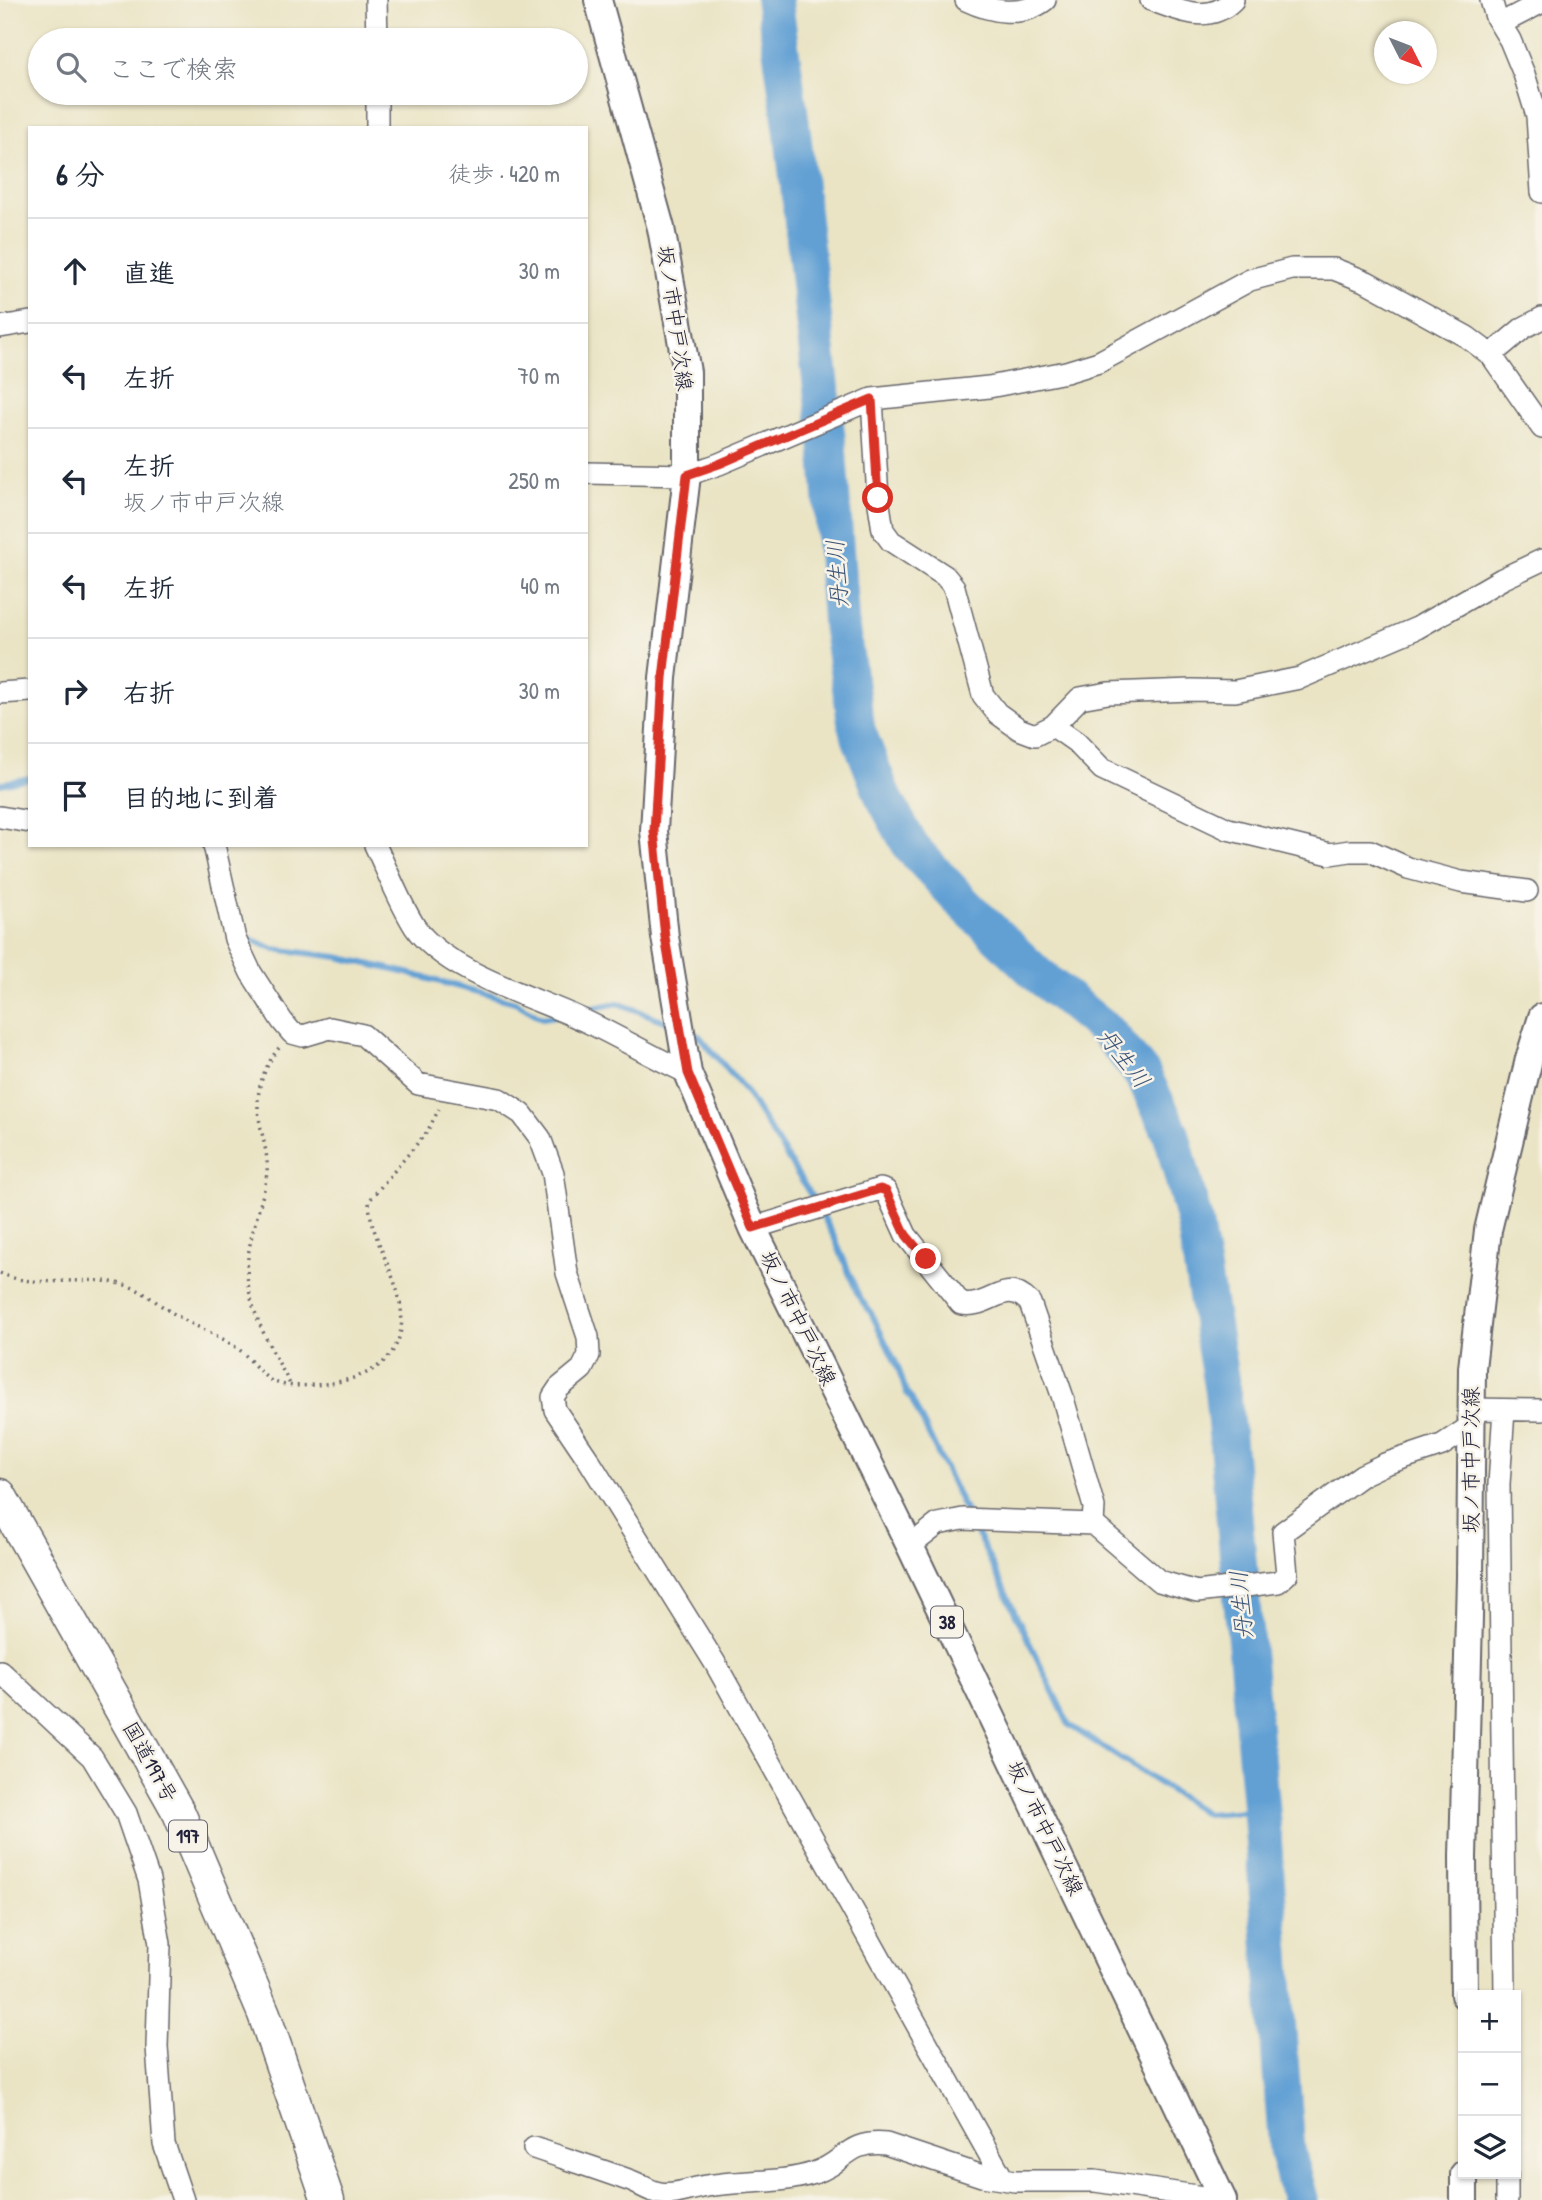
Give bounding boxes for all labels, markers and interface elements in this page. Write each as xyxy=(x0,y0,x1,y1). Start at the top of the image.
north arrow xyxy=(1374,21,1437,84)
search box xyxy=(28,28,588,105)
icon: search xyxy=(52,48,90,86)
text: ここで検索 xyxy=(108,51,238,86)
text: 6 分 xyxy=(56,154,105,194)
text: 徒歩 · 420 m xyxy=(448,158,560,189)
street label: 坂ノ市中戸次線 xyxy=(651,243,700,393)
icon: ahead xyxy=(56,252,94,290)
text: 直進 xyxy=(123,255,175,290)
text: 30 m xyxy=(518,255,560,286)
icon: left xyxy=(56,357,94,395)
text: 左折 xyxy=(123,360,175,395)
text: 70 m xyxy=(517,360,560,391)
text: 左折 xyxy=(123,448,175,483)
icon: left xyxy=(56,462,94,500)
text: 250 m xyxy=(508,465,560,496)
route start xyxy=(862,482,893,513)
text: 坂ノ市中戸次線 xyxy=(123,486,284,517)
water label: 丹生川 xyxy=(819,539,854,610)
icon: left xyxy=(56,567,94,605)
text: 左折 xyxy=(123,570,175,605)
text: 40 m xyxy=(520,570,560,601)
icon: right xyxy=(56,672,94,710)
text: 右折 xyxy=(123,675,175,710)
text: 30 m xyxy=(518,675,560,706)
icon: arrive xyxy=(56,777,94,815)
text: 目的地に到着 xyxy=(123,780,279,815)
water label: 丹生川 xyxy=(1091,1021,1158,1094)
route end xyxy=(910,1243,941,1274)
street label: 坂ノ市中戸次線 xyxy=(753,1245,844,1390)
street label: 坂ノ市中戸次線 xyxy=(1456,1387,1485,1534)
water label: 丹生川 xyxy=(1222,1569,1259,1641)
road number: 38 xyxy=(931,1606,963,1638)
street label: 国道197号 xyxy=(116,1716,185,1808)
street label: 坂ノ市中戸次線 xyxy=(1000,1755,1091,1900)
road number: 197 xyxy=(169,1820,207,1852)
map controls xyxy=(1458,1990,1521,2179)
button: + xyxy=(1458,1990,1521,2053)
button: − xyxy=(1458,2053,1521,2116)
button: layers xyxy=(1458,2116,1521,2179)

